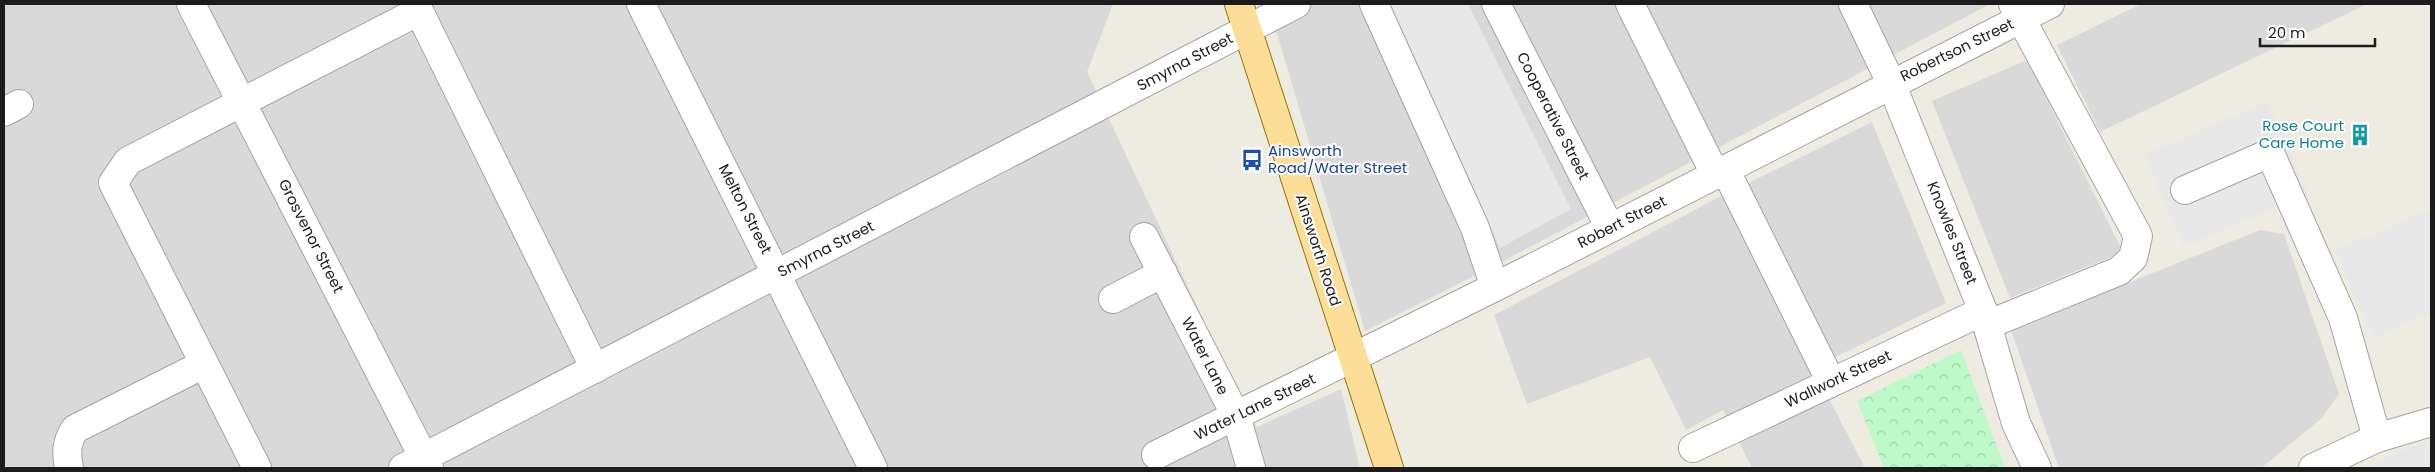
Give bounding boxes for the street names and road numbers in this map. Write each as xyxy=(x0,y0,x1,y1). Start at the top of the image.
street label: Robertson Street xyxy=(1896,13,2017,86)
street label: Smyrna Street xyxy=(1133,27,1236,96)
street label: Cooperative Street xyxy=(1512,48,1595,183)
street label: Melton Street xyxy=(714,160,777,257)
street label: Grosvenor Street xyxy=(274,175,349,296)
street label: Knowles Street xyxy=(1922,178,1983,287)
street label: Robert Street xyxy=(1574,190,1670,253)
street label: Ainsworth Road xyxy=(1290,191,1347,309)
street label: Smyrna Street xyxy=(774,215,878,282)
street label: Water Lane xyxy=(1177,313,1234,398)
street label: Wallwork Street xyxy=(1781,345,1894,412)
street label: Water Lane Street xyxy=(1191,368,1319,445)

